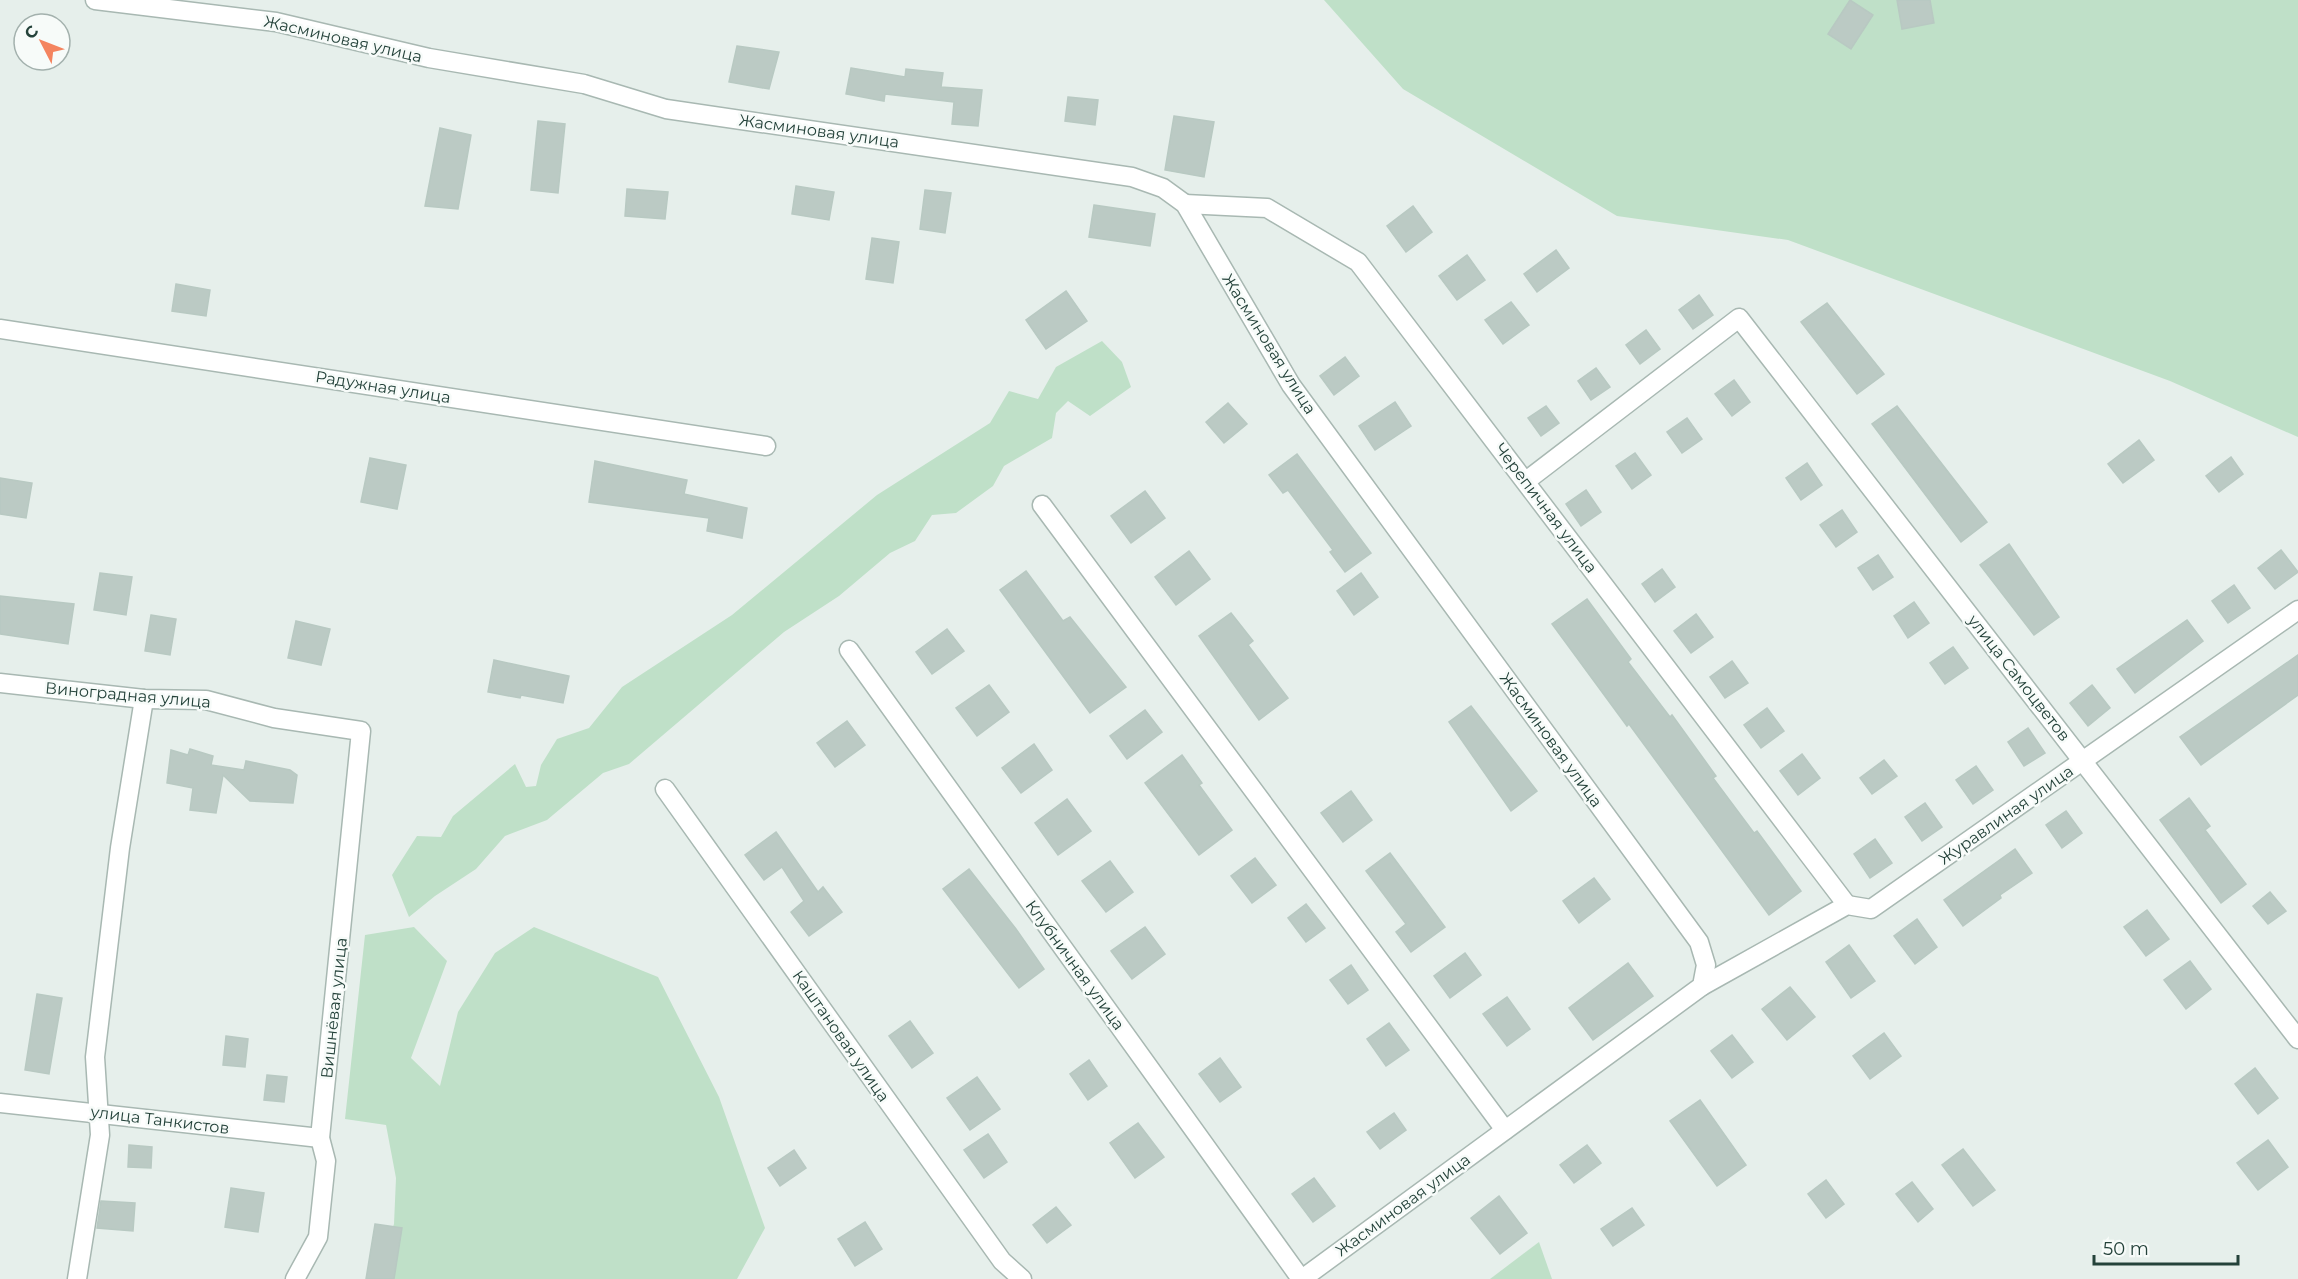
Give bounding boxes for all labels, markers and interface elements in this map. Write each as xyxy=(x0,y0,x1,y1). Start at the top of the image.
north arrow xyxy=(12,12,72,72)
street label: Жасминовая улица xyxy=(262,12,424,66)
text: С xyxy=(20,21,42,43)
street label: Жасминовая улица xyxy=(738,110,900,152)
street label: Жасминовая улица xyxy=(1218,270,1320,418)
street label: Радужная улица xyxy=(314,367,452,407)
street label: Черепичная улица xyxy=(1491,439,1601,577)
street label: улица Самоцветов xyxy=(1963,610,2074,745)
street label: Жасминовая улица xyxy=(1496,669,1606,811)
street label: Виноградная улица xyxy=(44,678,212,712)
street label: Журавлиная улица xyxy=(1935,761,2077,869)
street label: Клубничная улица xyxy=(1022,896,1128,1034)
street label: Вишнёвая улица xyxy=(317,937,351,1079)
street label: Каштановая улица xyxy=(789,967,893,1105)
street label: улица Танкистов xyxy=(89,1102,230,1138)
street label: Жасминовая улица xyxy=(1332,1150,1474,1260)
scale bar xyxy=(2094,1228,2238,1266)
text: 50 m xyxy=(2103,1238,2149,1260)

